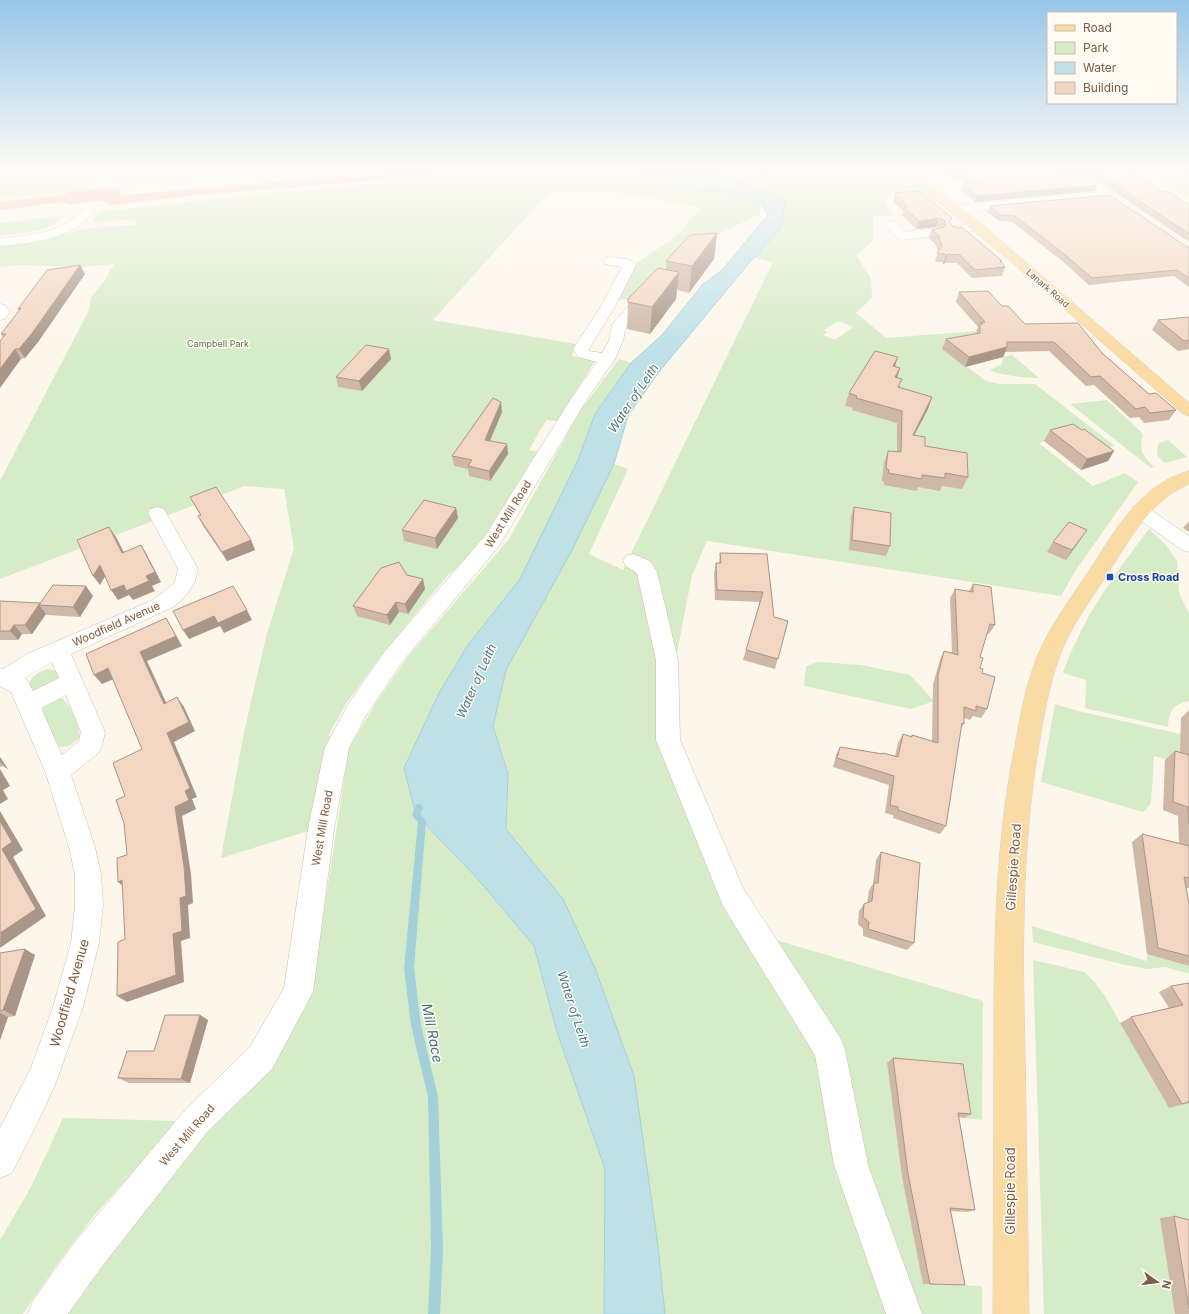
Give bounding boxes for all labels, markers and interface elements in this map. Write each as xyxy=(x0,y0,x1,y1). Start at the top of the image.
legend xyxy=(1047,12,1177,104)
text: Road xyxy=(1083,20,1112,35)
text: Park xyxy=(1083,40,1109,55)
text: Water xyxy=(1083,60,1117,75)
text: Building xyxy=(1083,80,1128,95)
street label: Lanark Road xyxy=(1024,266,1072,310)
park label: Campbell Park xyxy=(187,338,249,349)
water label: Water of Leith xyxy=(604,361,662,435)
street label: West Mill Road xyxy=(482,478,534,550)
place label: Cross Road xyxy=(1118,570,1179,584)
marker: Cross Road xyxy=(1105,572,1115,582)
street label: Woodfield Avenue xyxy=(70,598,162,650)
water label: Water of Leith xyxy=(453,641,499,721)
street label: West Mill Road xyxy=(308,789,336,867)
street label: Gillespie Road xyxy=(1002,823,1024,911)
street label: Woodfield Avenue xyxy=(46,937,92,1049)
water label: Water of Leith xyxy=(555,969,593,1049)
water label: Mill Race xyxy=(419,1002,447,1064)
street label: West Mill Road xyxy=(157,1101,217,1169)
street label: Gillespie Road xyxy=(1002,1147,1018,1235)
north arrow xyxy=(1137,1262,1177,1302)
text: N xyxy=(1159,1279,1175,1290)

